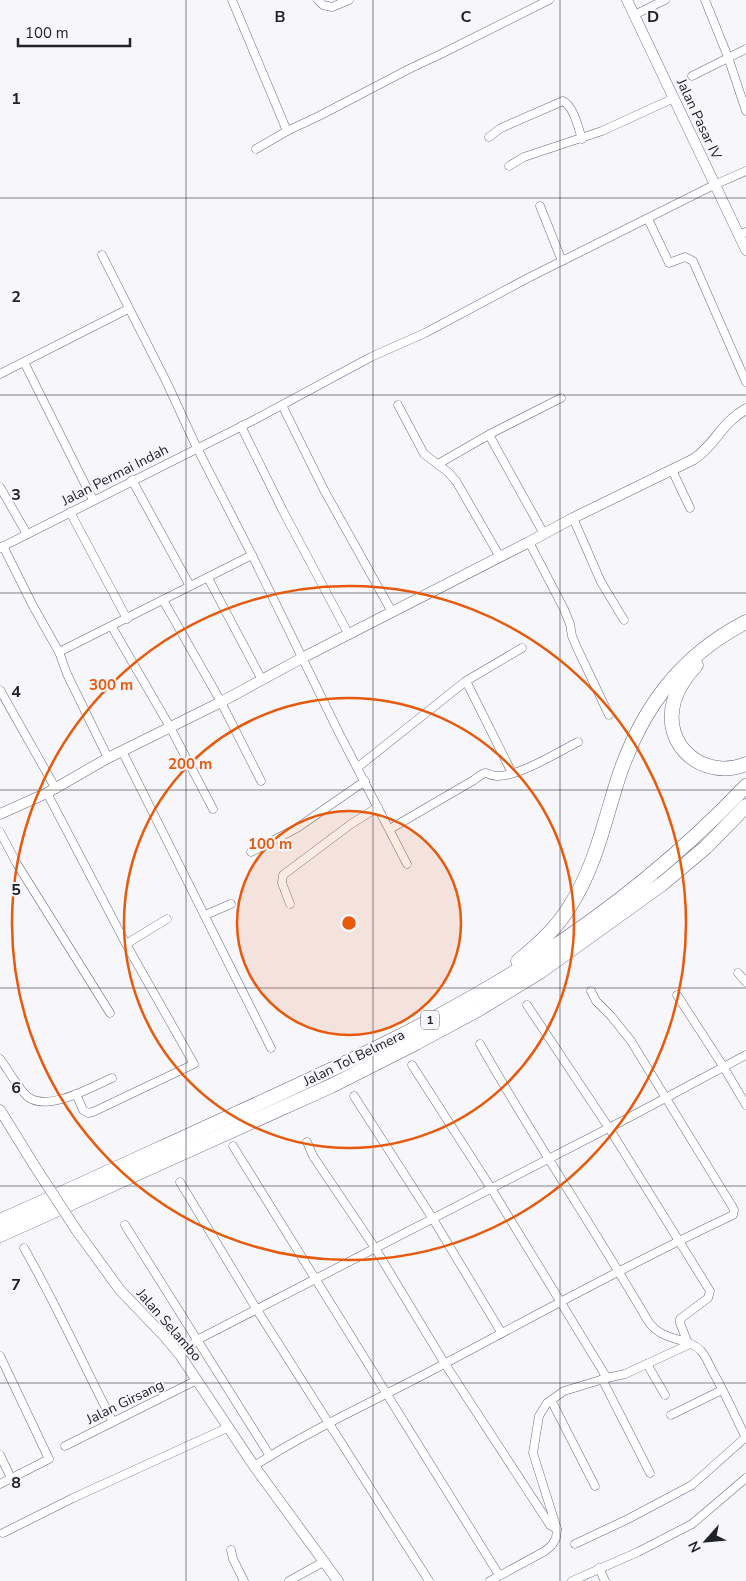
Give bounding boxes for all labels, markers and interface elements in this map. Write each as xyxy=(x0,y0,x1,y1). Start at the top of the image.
text: B xyxy=(274,6,286,28)
text: C xyxy=(461,6,472,28)
text: D xyxy=(647,6,659,28)
scale bar xyxy=(18,15,130,47)
text: 100 m xyxy=(25,23,69,43)
street label: Jalan Pasar IV xyxy=(672,75,726,163)
text: 1 xyxy=(11,88,21,110)
text: 2 xyxy=(11,286,21,308)
street label: Jalan Permai Indah xyxy=(57,440,172,511)
text: 3 xyxy=(11,484,21,506)
text: 300 m xyxy=(89,675,133,695)
text: 4 xyxy=(11,681,21,703)
text: 200 m xyxy=(168,754,212,774)
text: 100 m xyxy=(248,834,292,854)
text: 5 xyxy=(11,879,21,901)
centre of rings xyxy=(340,914,358,932)
road number: 1 xyxy=(421,1010,439,1030)
street label: Jalan Tol Belmera xyxy=(299,1025,408,1091)
text: 6 xyxy=(11,1077,21,1099)
text: 7 xyxy=(11,1274,21,1296)
street label: Jalan Selambo xyxy=(131,1284,206,1366)
street label: Jalan Girsang xyxy=(82,1375,167,1429)
text: 8 xyxy=(11,1472,21,1494)
north arrow xyxy=(681,1516,731,1566)
text: N xyxy=(684,1538,706,1556)

